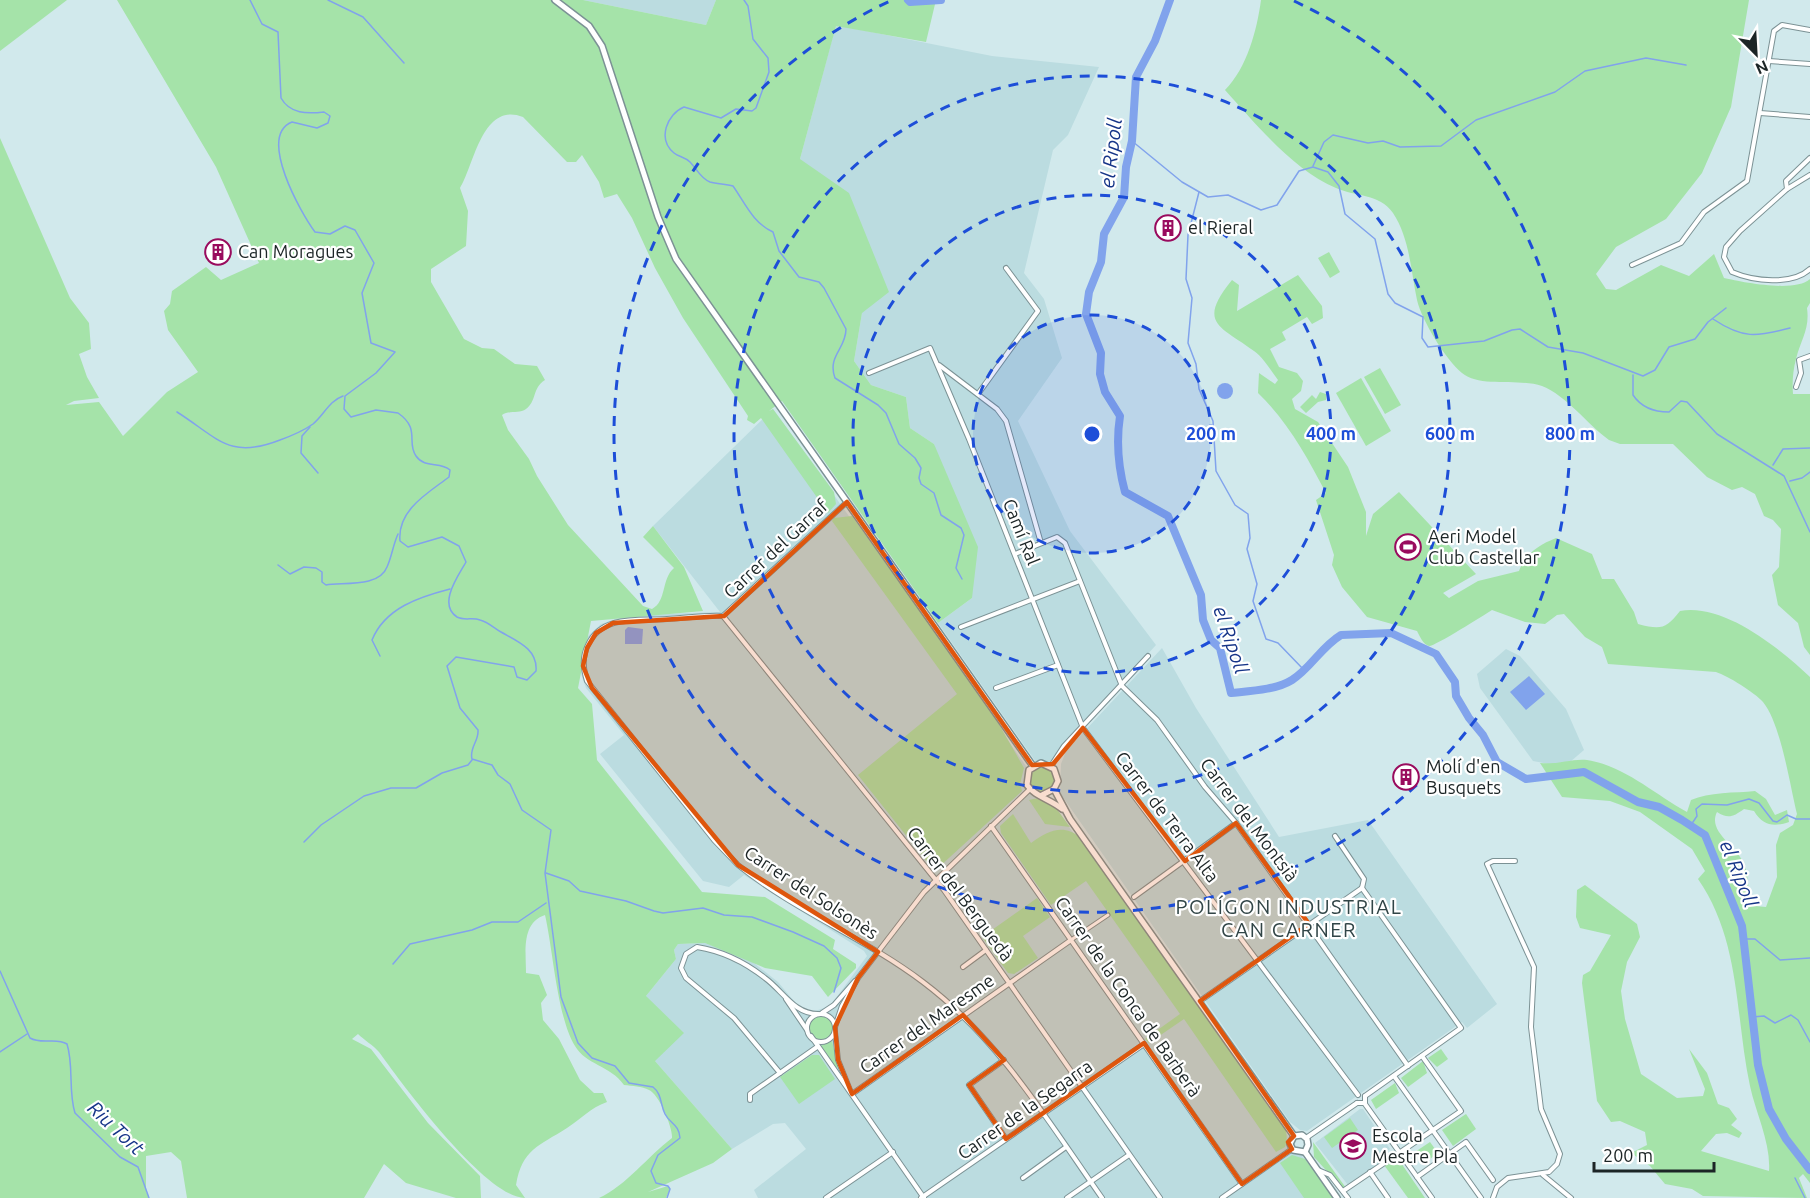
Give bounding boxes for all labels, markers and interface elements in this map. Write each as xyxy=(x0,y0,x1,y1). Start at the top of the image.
north arrow xyxy=(1726,24,1786,84)
text: N xyxy=(1753,57,1771,78)
water label: el Ripoll xyxy=(1095,116,1126,189)
building icon: el Rieral xyxy=(1153,213,1183,243)
place label: el Rieral xyxy=(1188,217,1253,237)
building icon: Can Moragues xyxy=(203,237,233,267)
place label: Can Moragues xyxy=(238,241,353,261)
text: 200 m xyxy=(1186,423,1236,443)
text: 400 m xyxy=(1306,423,1356,443)
text: 600 m xyxy=(1425,423,1475,443)
text: 800 m xyxy=(1545,423,1595,443)
centre of rings xyxy=(1082,424,1102,444)
street label: Carrer del Garraf xyxy=(719,495,832,602)
street label: Camí Ral xyxy=(1000,496,1044,568)
place label: Aeri Model Club Castellar xyxy=(1428,526,1539,567)
sports icon: Aeri Model Club Castellar xyxy=(1393,532,1423,562)
water label: el Ripoll xyxy=(1209,603,1254,677)
street label: Carrer de Terra Alta xyxy=(1112,747,1223,886)
street label: Carrer del Montsià xyxy=(1197,754,1303,885)
place label: Molí d'en Busquets xyxy=(1426,756,1501,797)
building icon: Molí d'en Busquets xyxy=(1391,762,1421,792)
street label: Carrer del Berguedà xyxy=(904,822,1018,964)
water label: el Ripoll xyxy=(1716,837,1763,911)
street label: Carrer del Solsonès xyxy=(741,842,882,943)
street label: Carrer de la Conca de Barberà xyxy=(1052,893,1206,1100)
district label: POLÍGON INDUSTRIAL CAN CARNER xyxy=(1176,895,1402,941)
street label: Carrer del Maresme xyxy=(856,969,997,1077)
street label: Carrer de la Segarra xyxy=(953,1055,1095,1163)
water label: Riu Tort xyxy=(83,1096,149,1159)
place label: Escola Mestre Pla xyxy=(1372,1125,1458,1166)
school or university icon: Escola Mestre Pla xyxy=(1338,1131,1368,1161)
scale bar xyxy=(1594,1135,1714,1173)
text: 200 m xyxy=(1603,1145,1653,1165)

